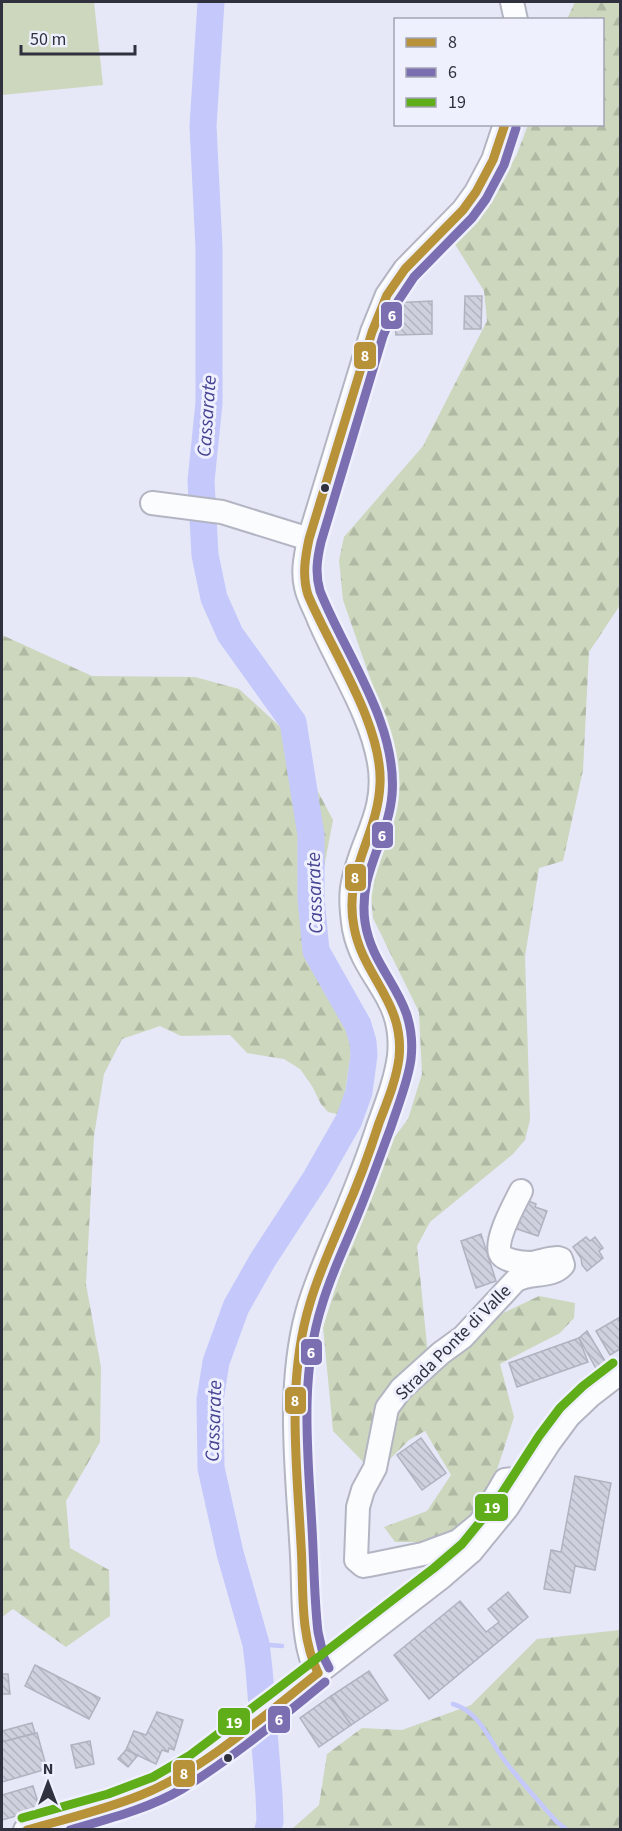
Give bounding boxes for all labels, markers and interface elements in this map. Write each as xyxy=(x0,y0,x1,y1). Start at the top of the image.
scale bar xyxy=(21,18,135,56)
legend xyxy=(394,18,604,126)
text: 50 m xyxy=(30,27,66,52)
text: 8 xyxy=(448,30,457,55)
text: 6 xyxy=(448,60,457,85)
text: 19 xyxy=(448,90,466,115)
line badge: 6 xyxy=(380,301,403,330)
text: 6 xyxy=(388,305,396,327)
line badge: 8 xyxy=(353,341,377,370)
text: 8 xyxy=(361,345,369,367)
water label: Cassarate xyxy=(190,374,224,458)
unlabelled marker xyxy=(319,482,331,494)
line badge: 6 xyxy=(371,821,394,849)
text: 6 xyxy=(378,825,386,847)
water label: Cassarate xyxy=(300,852,330,934)
line badge: 8 xyxy=(344,863,367,892)
text: 8 xyxy=(351,867,359,889)
street label: Strada Ponte di Valle xyxy=(390,1279,517,1406)
line badge: 6 xyxy=(300,1338,323,1366)
text: 6 xyxy=(307,1342,315,1364)
water label: Cassarate xyxy=(199,1380,229,1462)
line badge: 8 xyxy=(284,1386,307,1415)
text: 8 xyxy=(291,1390,299,1412)
line badge: 19 xyxy=(474,1493,509,1522)
text: 19 xyxy=(484,1497,500,1519)
line badge: 6 xyxy=(267,1705,291,1734)
line badge: 19 xyxy=(217,1707,251,1736)
text: 6 xyxy=(275,1709,283,1731)
text: 19 xyxy=(226,1712,242,1734)
unlabelled marker xyxy=(222,1752,234,1764)
north arrow xyxy=(18,1753,78,1813)
text: N xyxy=(43,1758,53,1780)
line badge: 8 xyxy=(172,1759,196,1788)
text: 8 xyxy=(180,1763,188,1785)

